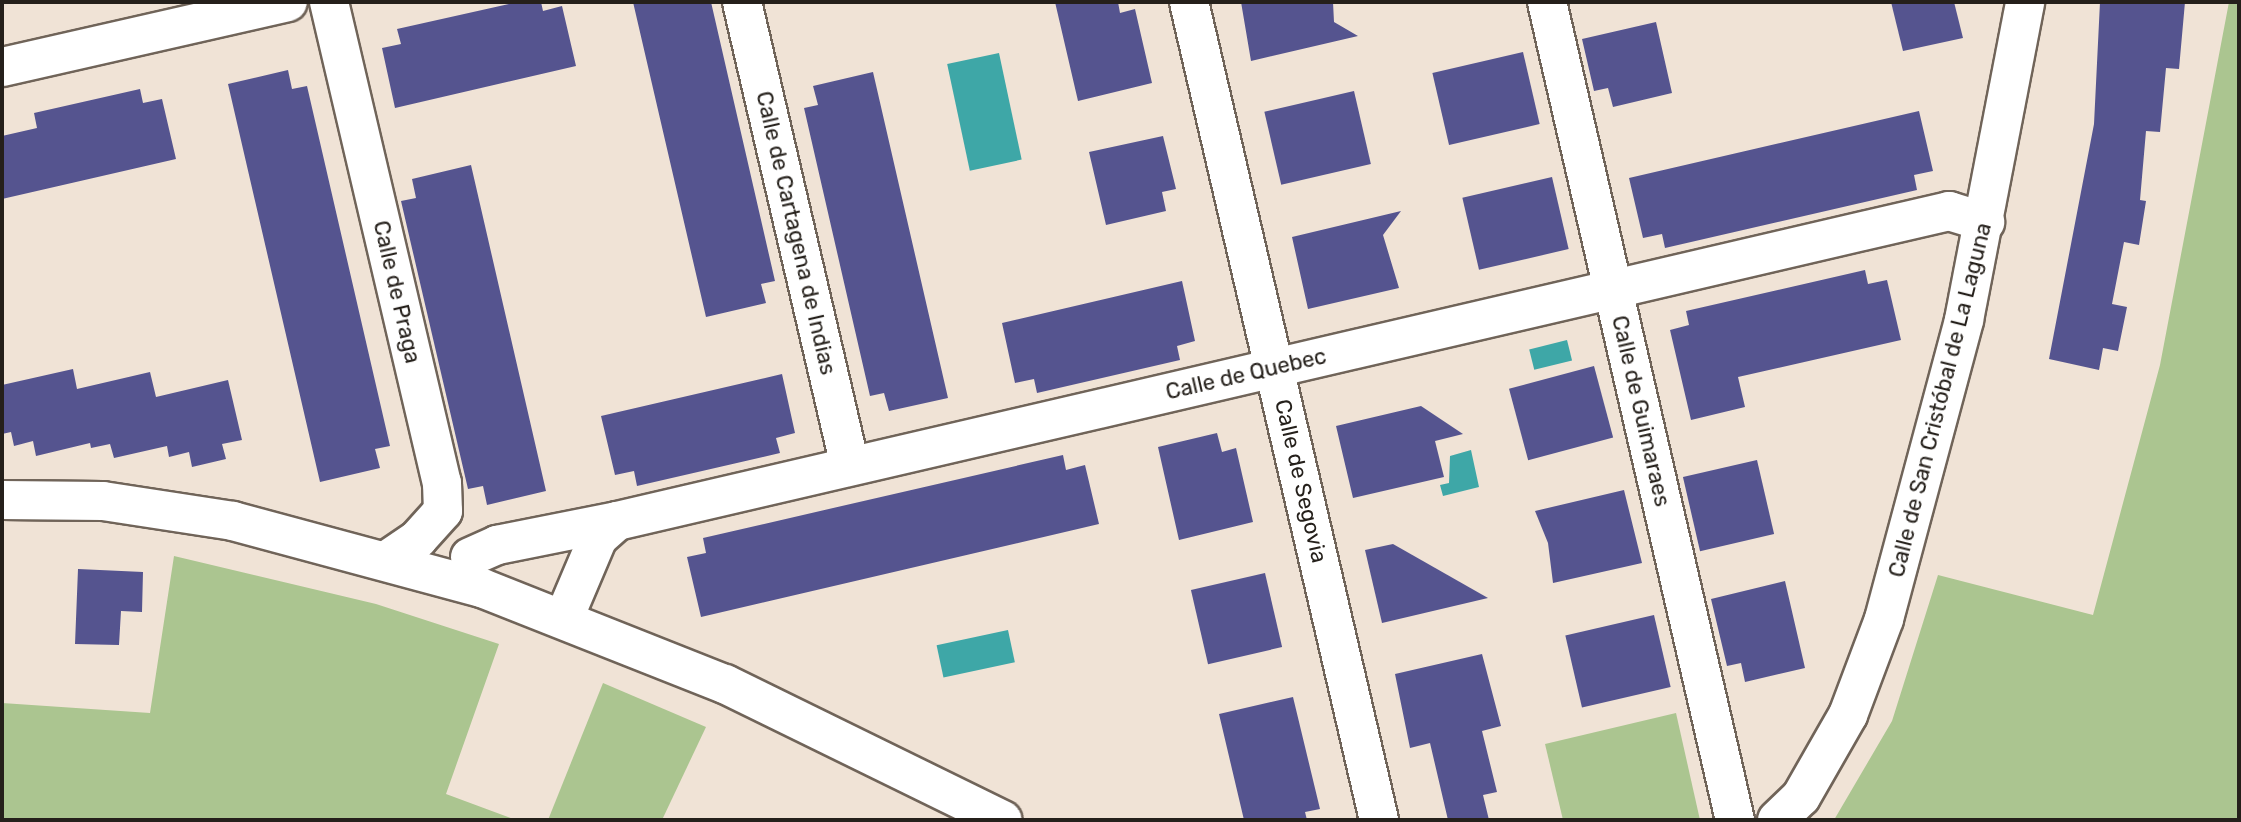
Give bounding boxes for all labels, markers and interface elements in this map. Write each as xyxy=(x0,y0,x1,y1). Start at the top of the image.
street label: Calle de Cartagena de Indias xyxy=(751,89,841,377)
street label: Calle de Praga xyxy=(368,218,426,366)
street label: Calle de San Cristóbal de La Laguna xyxy=(1883,220,1997,580)
street label: Calle de Guimaraes xyxy=(1606,313,1676,509)
street label: Calle de Quebec xyxy=(1163,343,1329,405)
street label: Calle de Segovia xyxy=(1269,397,1333,565)

